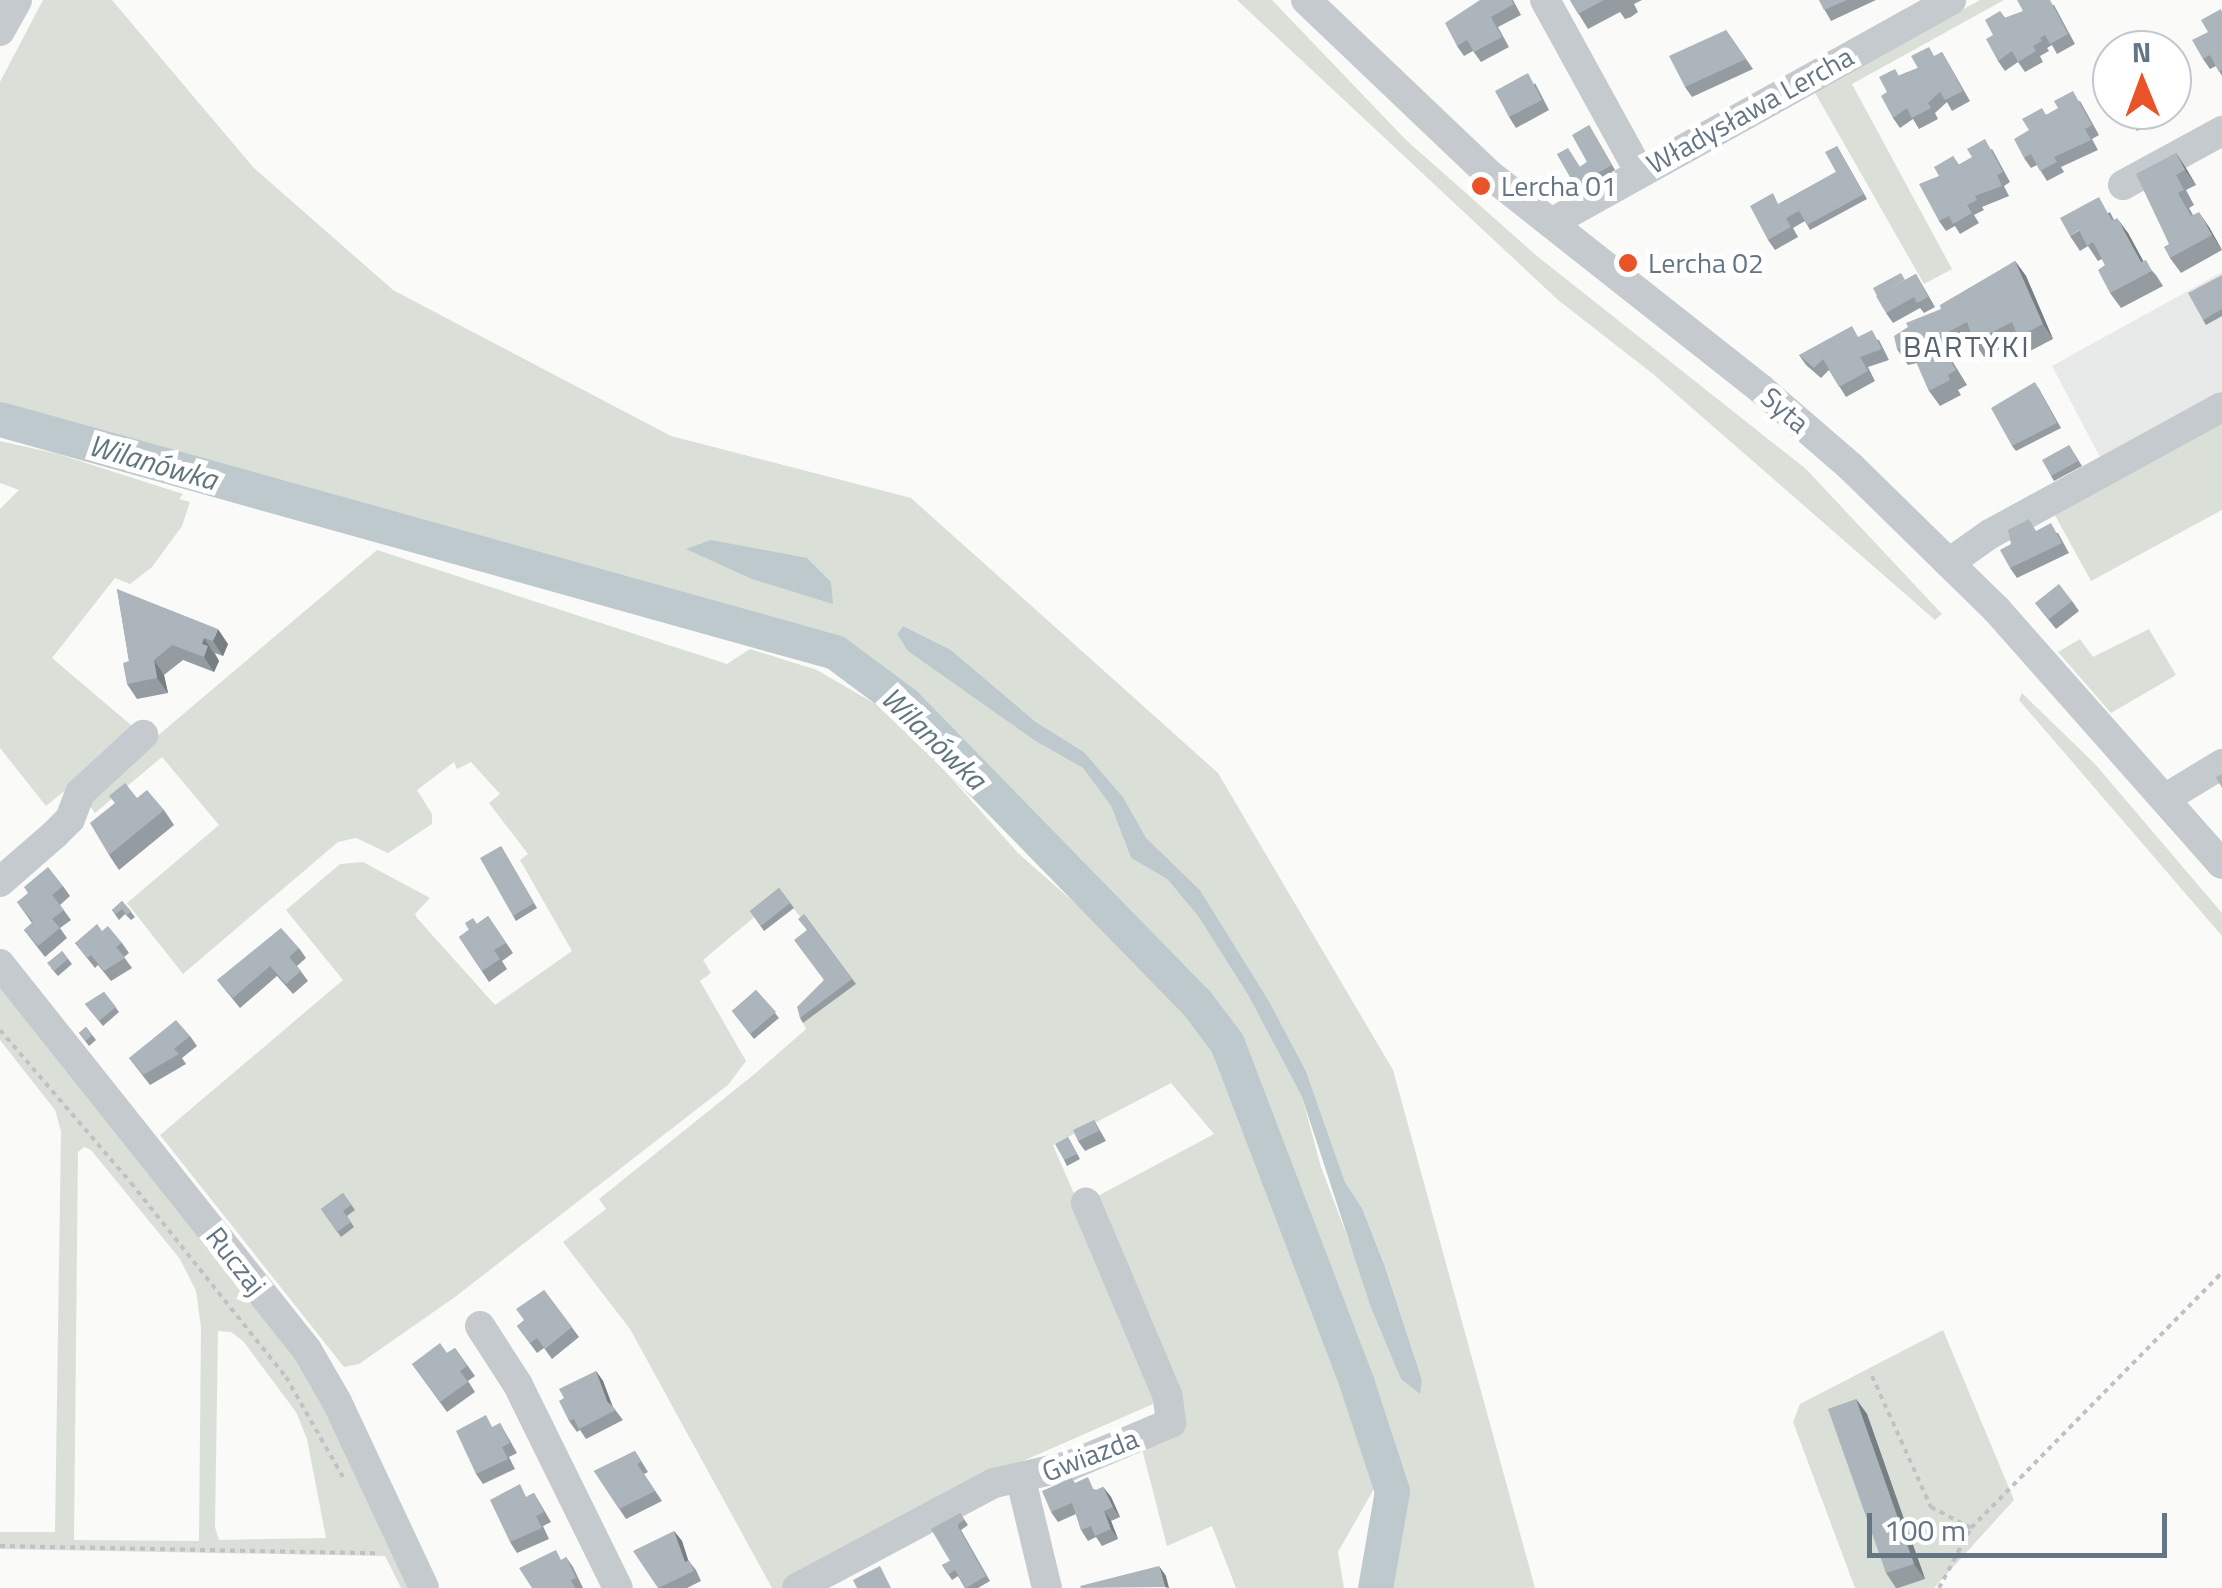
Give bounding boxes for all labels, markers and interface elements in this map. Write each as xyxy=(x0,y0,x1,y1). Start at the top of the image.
north arrow xyxy=(2092,30,2192,130)
text: N xyxy=(2131,30,2152,73)
street label: Władysława Lercha xyxy=(1641,39,1859,181)
place label: Lercha 01 xyxy=(1501,169,1617,203)
marker: Lercha 01 xyxy=(1470,175,1492,197)
place label: Lercha 02 xyxy=(1648,246,1764,280)
marker: Lercha 02 xyxy=(1617,252,1639,274)
district label: BARTYKI xyxy=(1903,328,2031,364)
street label: Syta xyxy=(1754,380,1816,440)
water label: Wilanówka xyxy=(85,427,221,497)
water label: Wilanówka xyxy=(874,679,994,797)
street label: Ruczaj xyxy=(199,1220,273,1302)
street label: Gwiazda xyxy=(1037,1421,1143,1489)
scale bar xyxy=(1872,1493,2172,1555)
text: 100 m xyxy=(1884,1507,1966,1553)

